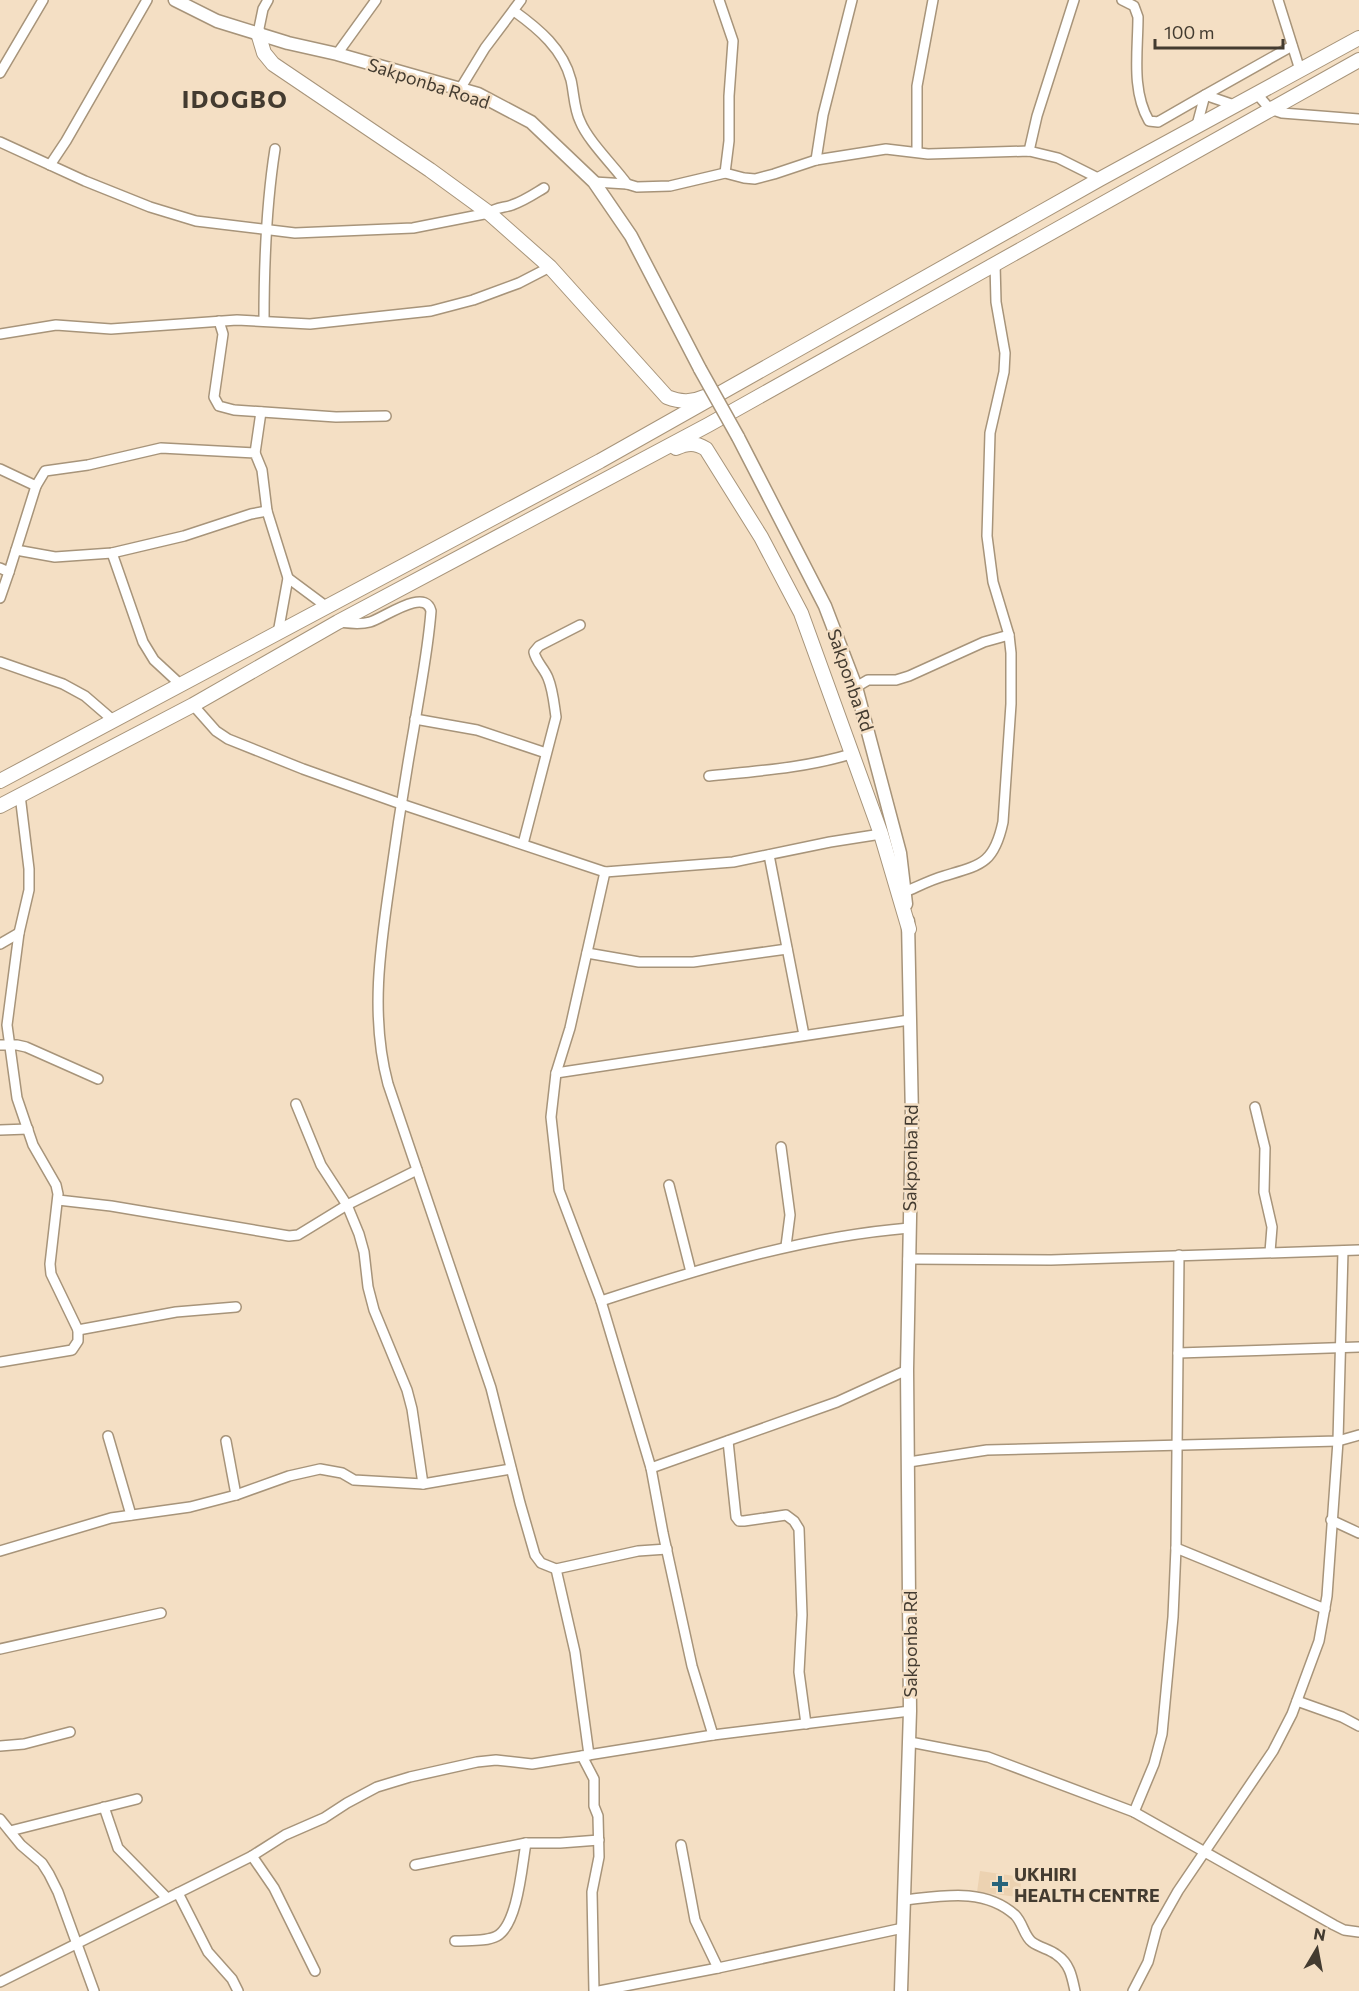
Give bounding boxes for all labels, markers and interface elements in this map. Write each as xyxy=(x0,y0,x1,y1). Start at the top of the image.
scale bar xyxy=(1155,12,1282,50)
text: 100 m xyxy=(1164,21,1214,43)
street label: Sakponba Road xyxy=(365,53,493,113)
district label: IDOGBO xyxy=(182,84,288,113)
street label: Sakponba Rd xyxy=(823,626,879,734)
street label: Sakponba Rd xyxy=(898,1104,922,1212)
street label: Sakponba Rd xyxy=(899,1591,921,1697)
place label: UKHIRI HEALTH CENTRE xyxy=(1014,1863,1160,1906)
marker: UKHIRI HEALTH CENTRE xyxy=(991,1875,1009,1893)
north arrow xyxy=(1287,1919,1347,1979)
text: N xyxy=(1312,1923,1327,1944)

